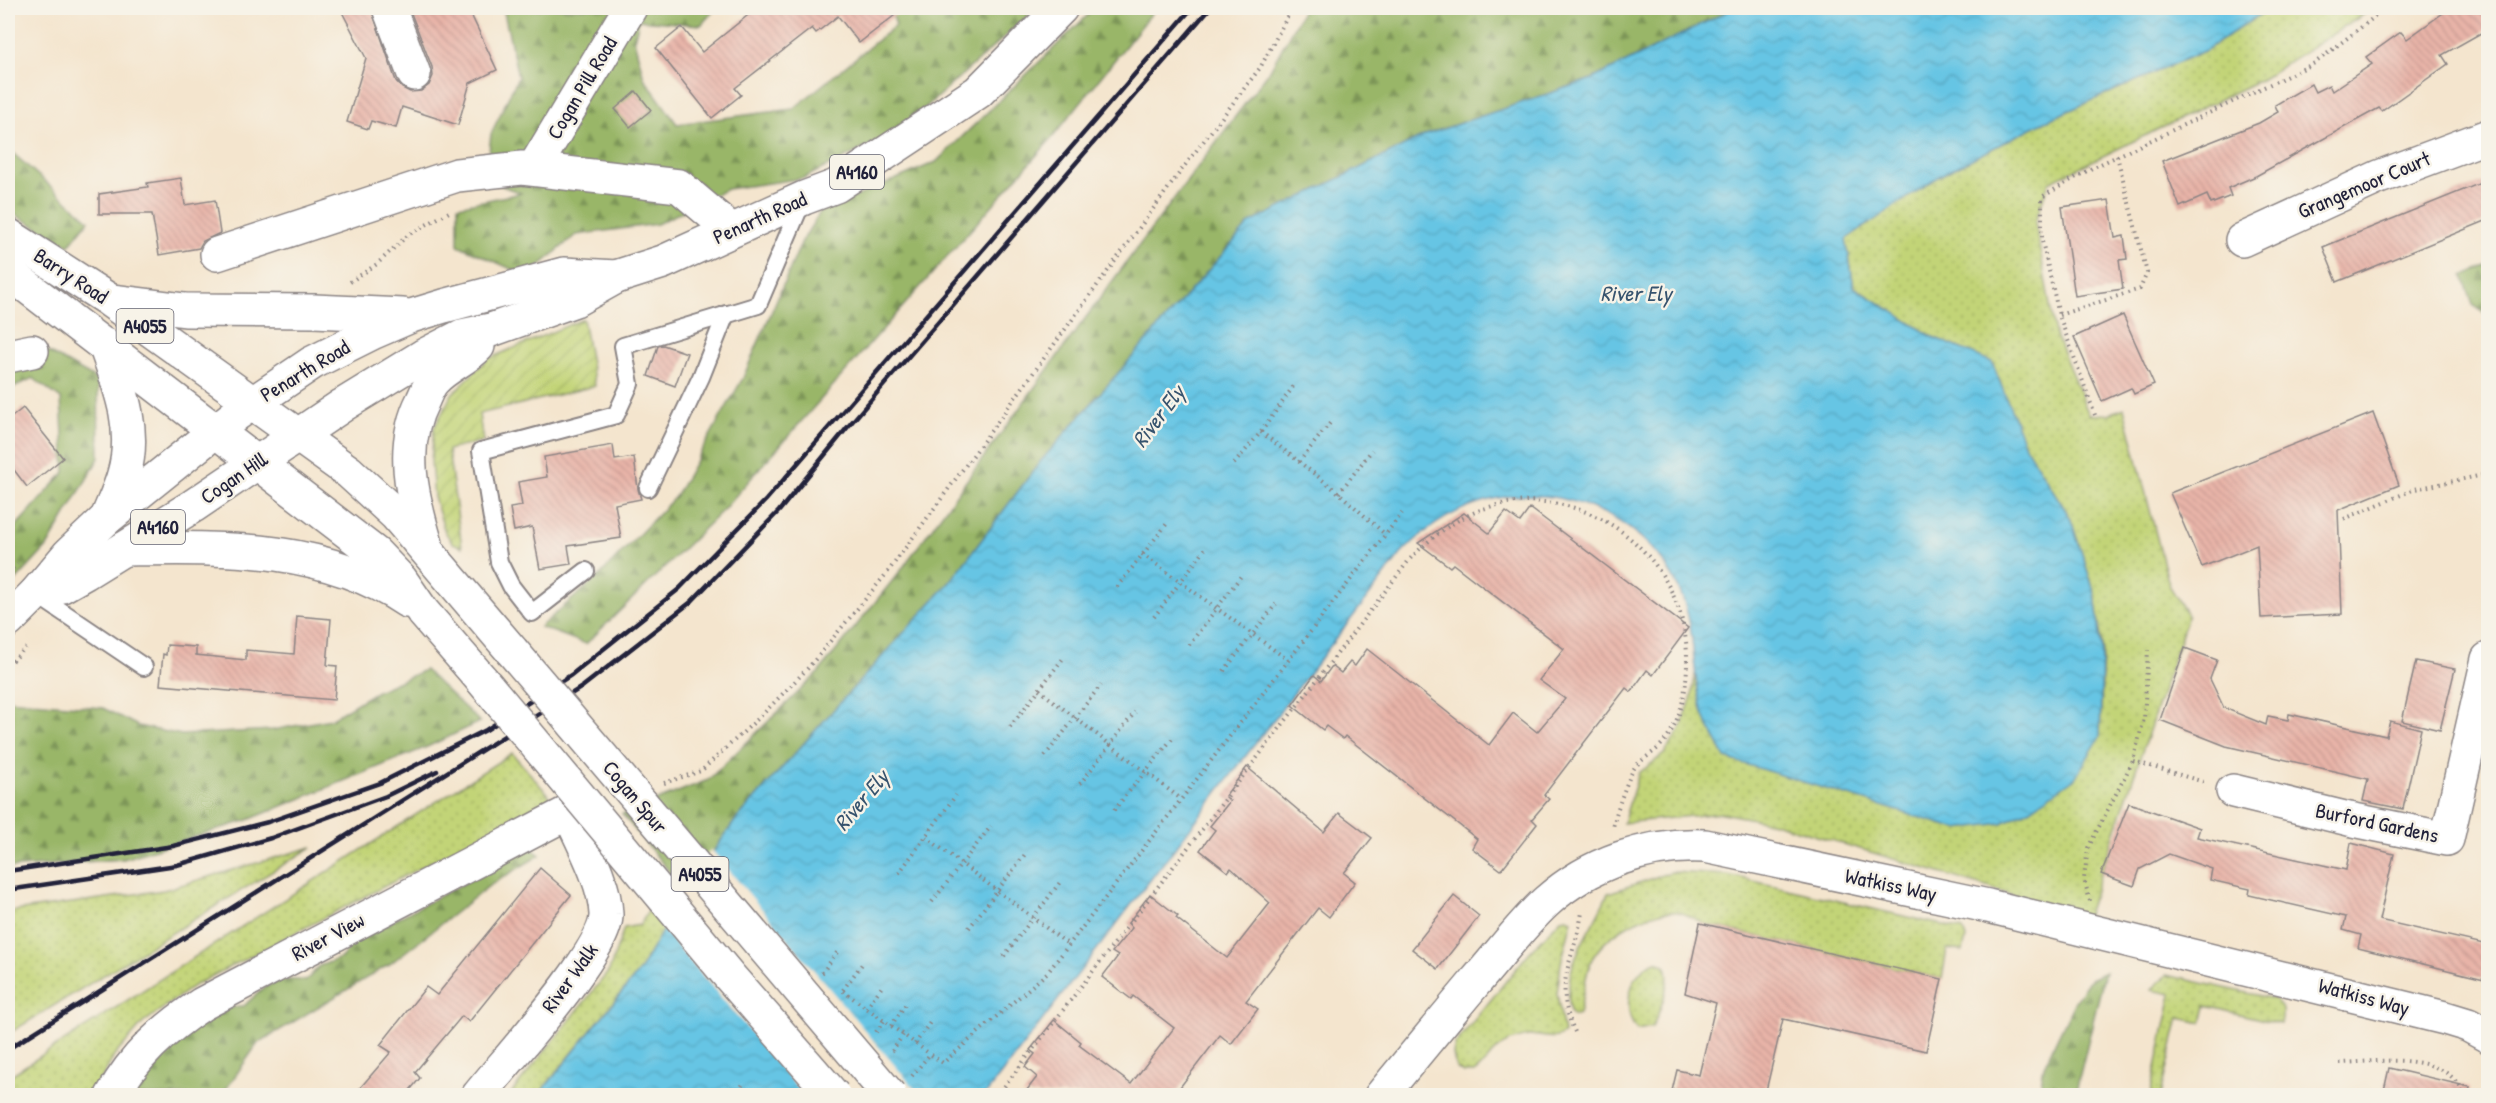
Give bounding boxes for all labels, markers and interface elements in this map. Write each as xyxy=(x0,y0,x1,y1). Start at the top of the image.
street label: Cogan Pill Road xyxy=(540,31,624,144)
street label: Grangemoor Court xyxy=(2293,143,2435,226)
road number: A4160 xyxy=(830,155,884,189)
street label: Penarth Road xyxy=(708,184,811,251)
street label: Barry Road xyxy=(28,241,114,310)
water label: River Ely xyxy=(1601,278,1674,308)
road number: A4055 xyxy=(116,309,174,343)
street label: Penarth Road xyxy=(255,333,355,409)
water label: River Ely xyxy=(1125,377,1193,453)
street label: Cogan Hill xyxy=(194,444,274,511)
road number: A4160 xyxy=(131,510,185,544)
street label: Cogan Spur xyxy=(596,754,674,839)
water label: River Ely xyxy=(827,761,897,837)
street label: Burford Gardens xyxy=(2313,795,2441,850)
road number: A4055 xyxy=(672,857,728,891)
street label: Watkiss Way xyxy=(1843,861,1940,908)
street label: River View xyxy=(286,905,369,968)
street label: River Walk xyxy=(535,937,605,1018)
street label: Watkiss Way xyxy=(2316,970,2413,1023)

